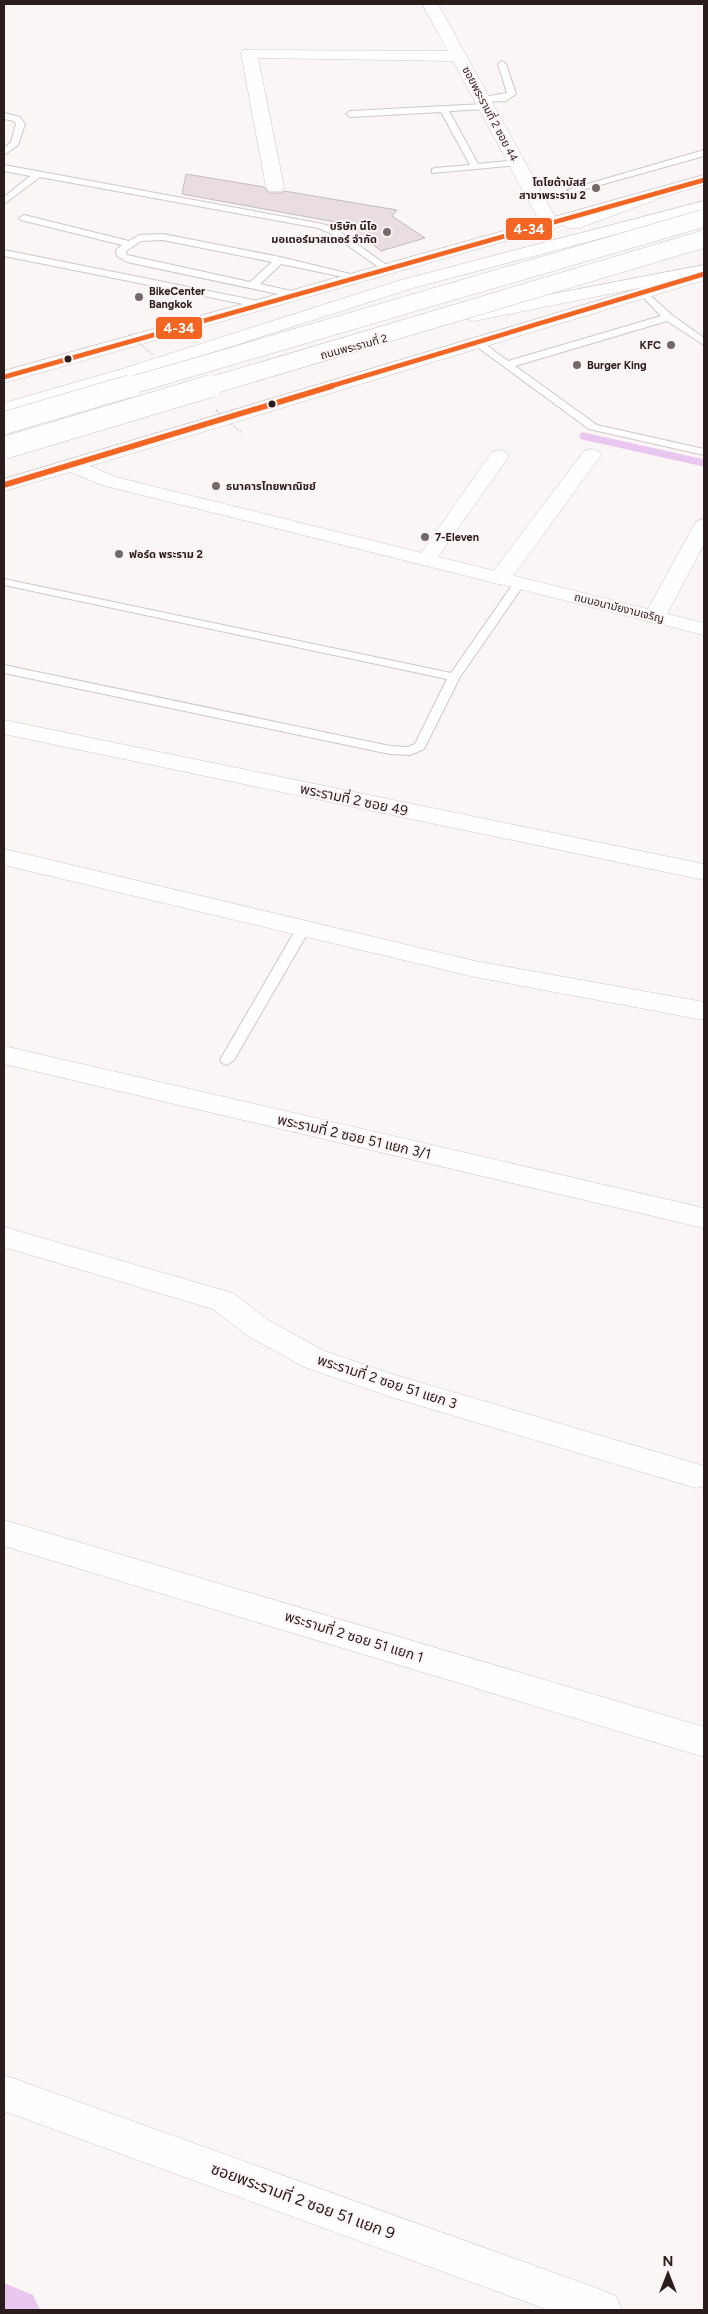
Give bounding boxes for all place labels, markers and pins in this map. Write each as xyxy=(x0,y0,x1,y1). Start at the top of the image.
place label: โตโยต้าบัสส์ สาขาพระราม 2 xyxy=(519,176,586,202)
marker: โตโยต้าบัสส์ สาขาพระราม 2 xyxy=(590,182,602,194)
place label: บริษัท นีโอ มอเตอร์มาสเตอร์ จำกัด xyxy=(271,220,377,246)
marker: บริษัท นีโอ มอเตอร์มาสเตอร์ จำกัด xyxy=(381,226,393,238)
place label: BikeCenter Bangkok xyxy=(149,285,206,311)
marker: BikeCenter Bangkok xyxy=(133,291,145,303)
place label: KFC xyxy=(640,339,661,352)
marker: KFC xyxy=(665,339,677,351)
unlabelled marker xyxy=(63,354,73,364)
marker: Burger King xyxy=(571,359,583,371)
place label: Burger King xyxy=(587,359,647,372)
unlabelled marker xyxy=(267,399,277,409)
marker: ธนาคารไทยพาณิชย์ xyxy=(210,480,222,492)
place label: ธนาคารไทยพาณิชย์ xyxy=(226,480,316,493)
marker: 7-Eleven xyxy=(419,531,431,543)
place label: 7-Eleven xyxy=(435,531,479,544)
marker: ฟอร์ด พระราม 2 xyxy=(113,548,125,560)
place label: ฟอร์ด พระราม 2 xyxy=(129,548,203,561)

